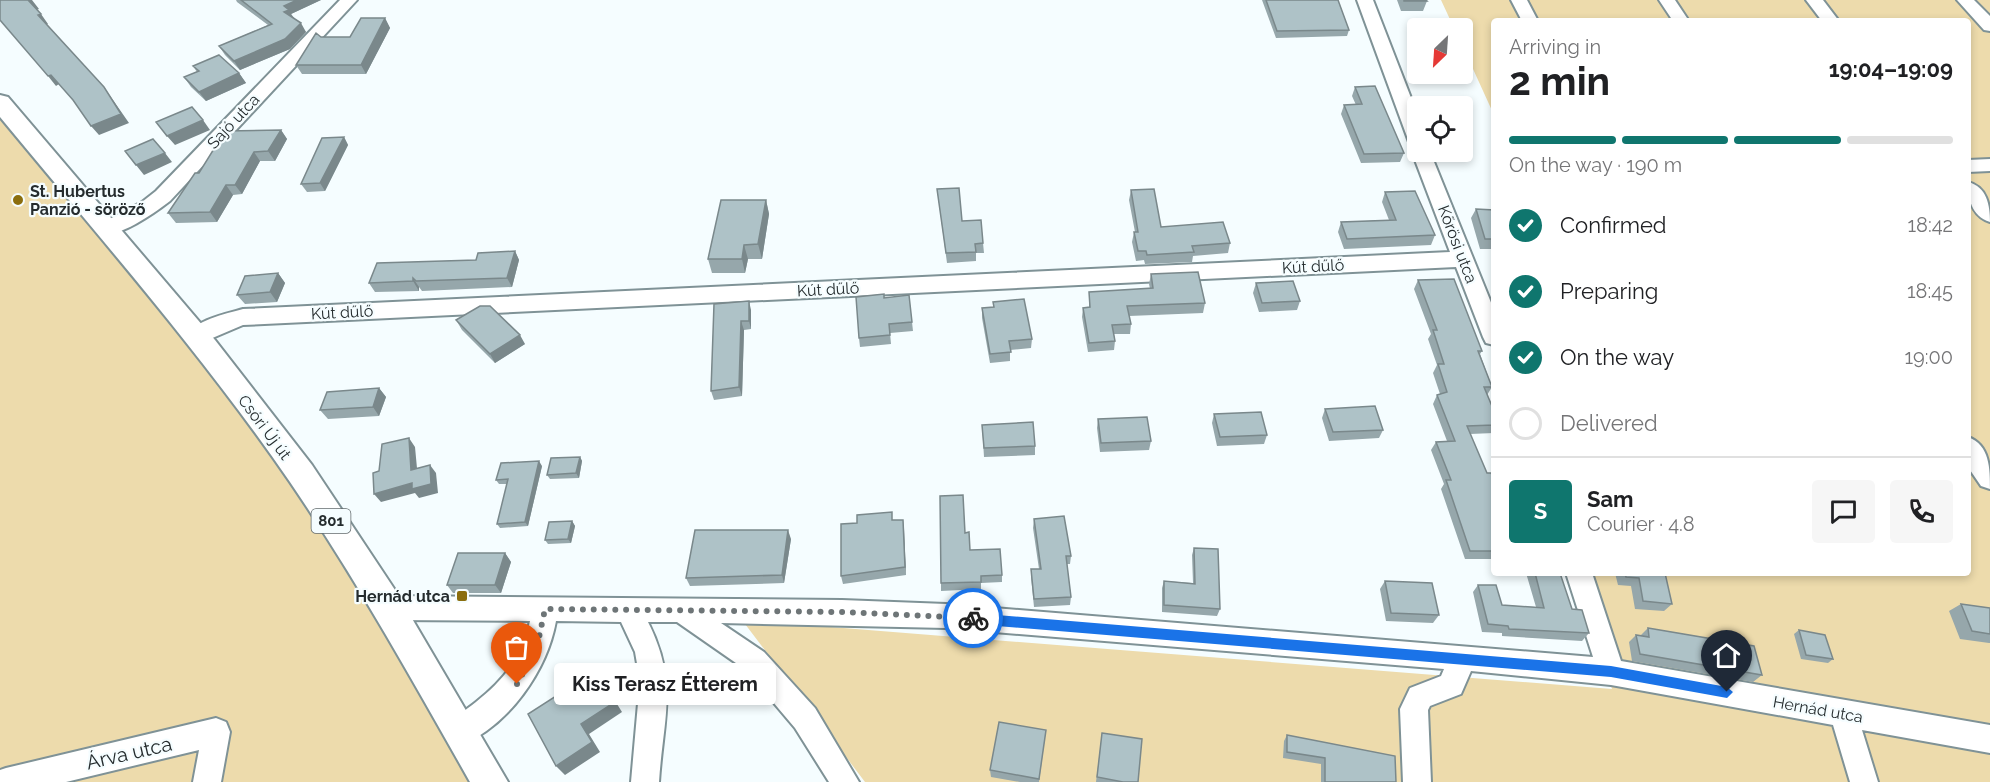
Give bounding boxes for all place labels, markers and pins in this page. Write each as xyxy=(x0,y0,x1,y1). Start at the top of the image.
place label: St. Hubertus Panzió - söröző xyxy=(30,182,146,219)
marker: St. Hubertus Panzió - söröző xyxy=(11,193,25,207)
place label: Hernád utca xyxy=(355,587,450,606)
marker: Hernád utca xyxy=(455,589,469,603)
pin xyxy=(491,622,542,684)
pin xyxy=(1701,630,1752,692)
callout: Kiss Terasz Étterem xyxy=(553,663,775,705)

